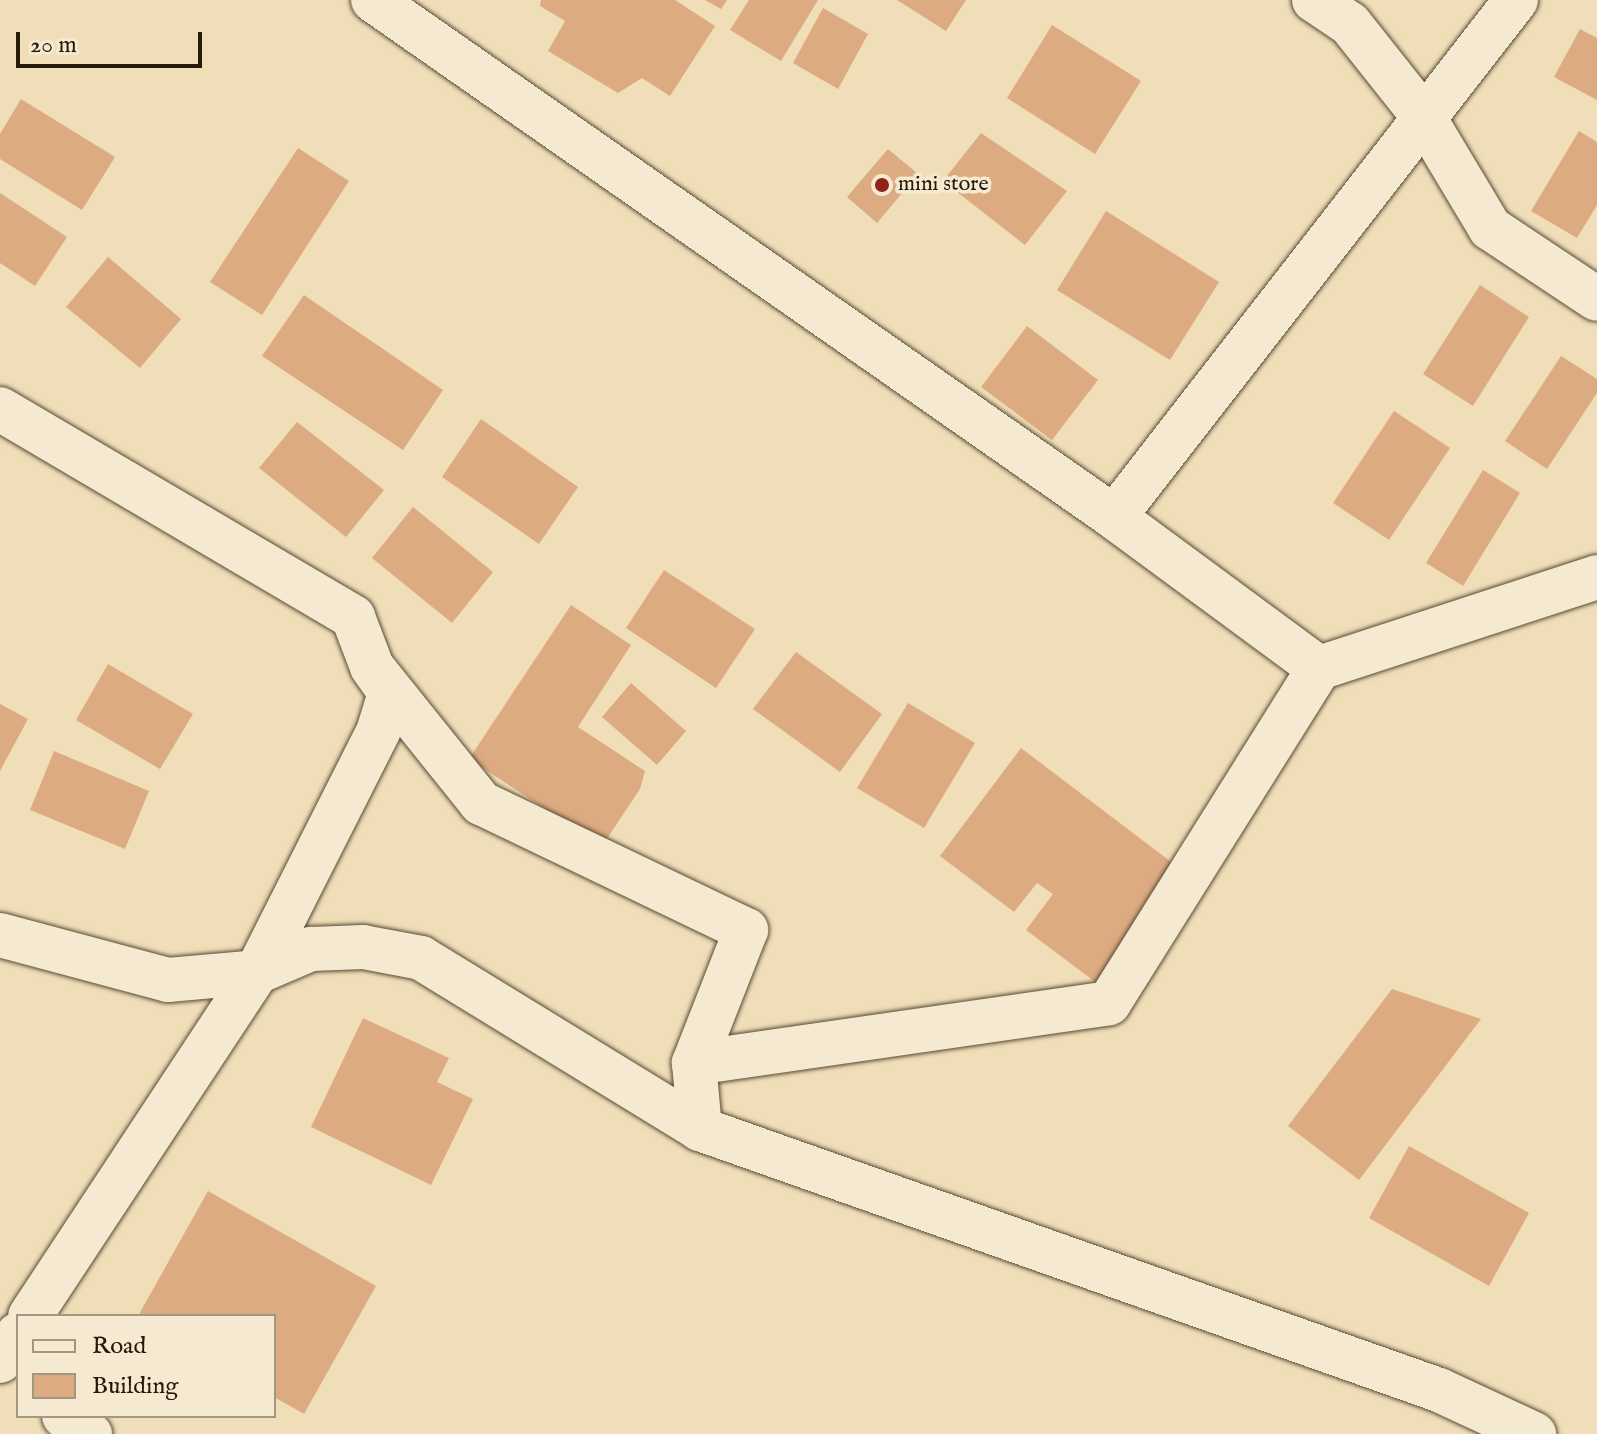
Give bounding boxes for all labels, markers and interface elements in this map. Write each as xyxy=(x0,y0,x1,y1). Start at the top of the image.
scale bar xyxy=(20,16,206,66)
text: 20 m xyxy=(30,30,77,61)
place label: mini store xyxy=(898,172,988,198)
marker: mini store xyxy=(873,176,891,194)
legend xyxy=(16,1314,276,1418)
text: Road xyxy=(92,1331,146,1362)
text: Building xyxy=(92,1371,178,1402)

